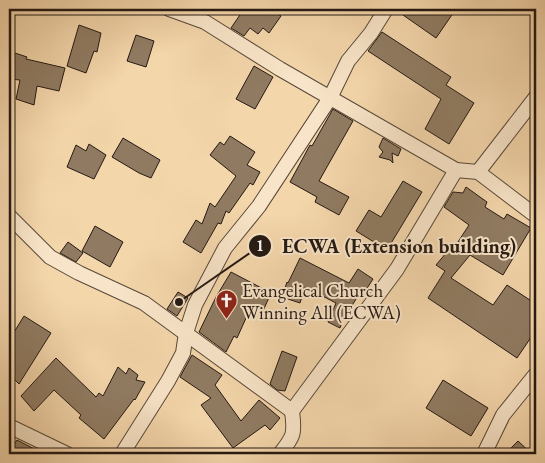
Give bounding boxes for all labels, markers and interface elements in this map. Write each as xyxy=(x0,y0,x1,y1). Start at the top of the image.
callout: ECWA (Extension building) xyxy=(247,229,526,264)
text: ECWA (Extension building) xyxy=(282,233,516,259)
text: 1 xyxy=(256,236,264,255)
place label: Evangelical Church Winning All (ECWA) xyxy=(242,278,401,325)
church icon: Evangelical Church Winning All (ECWA) xyxy=(214,289,238,320)

